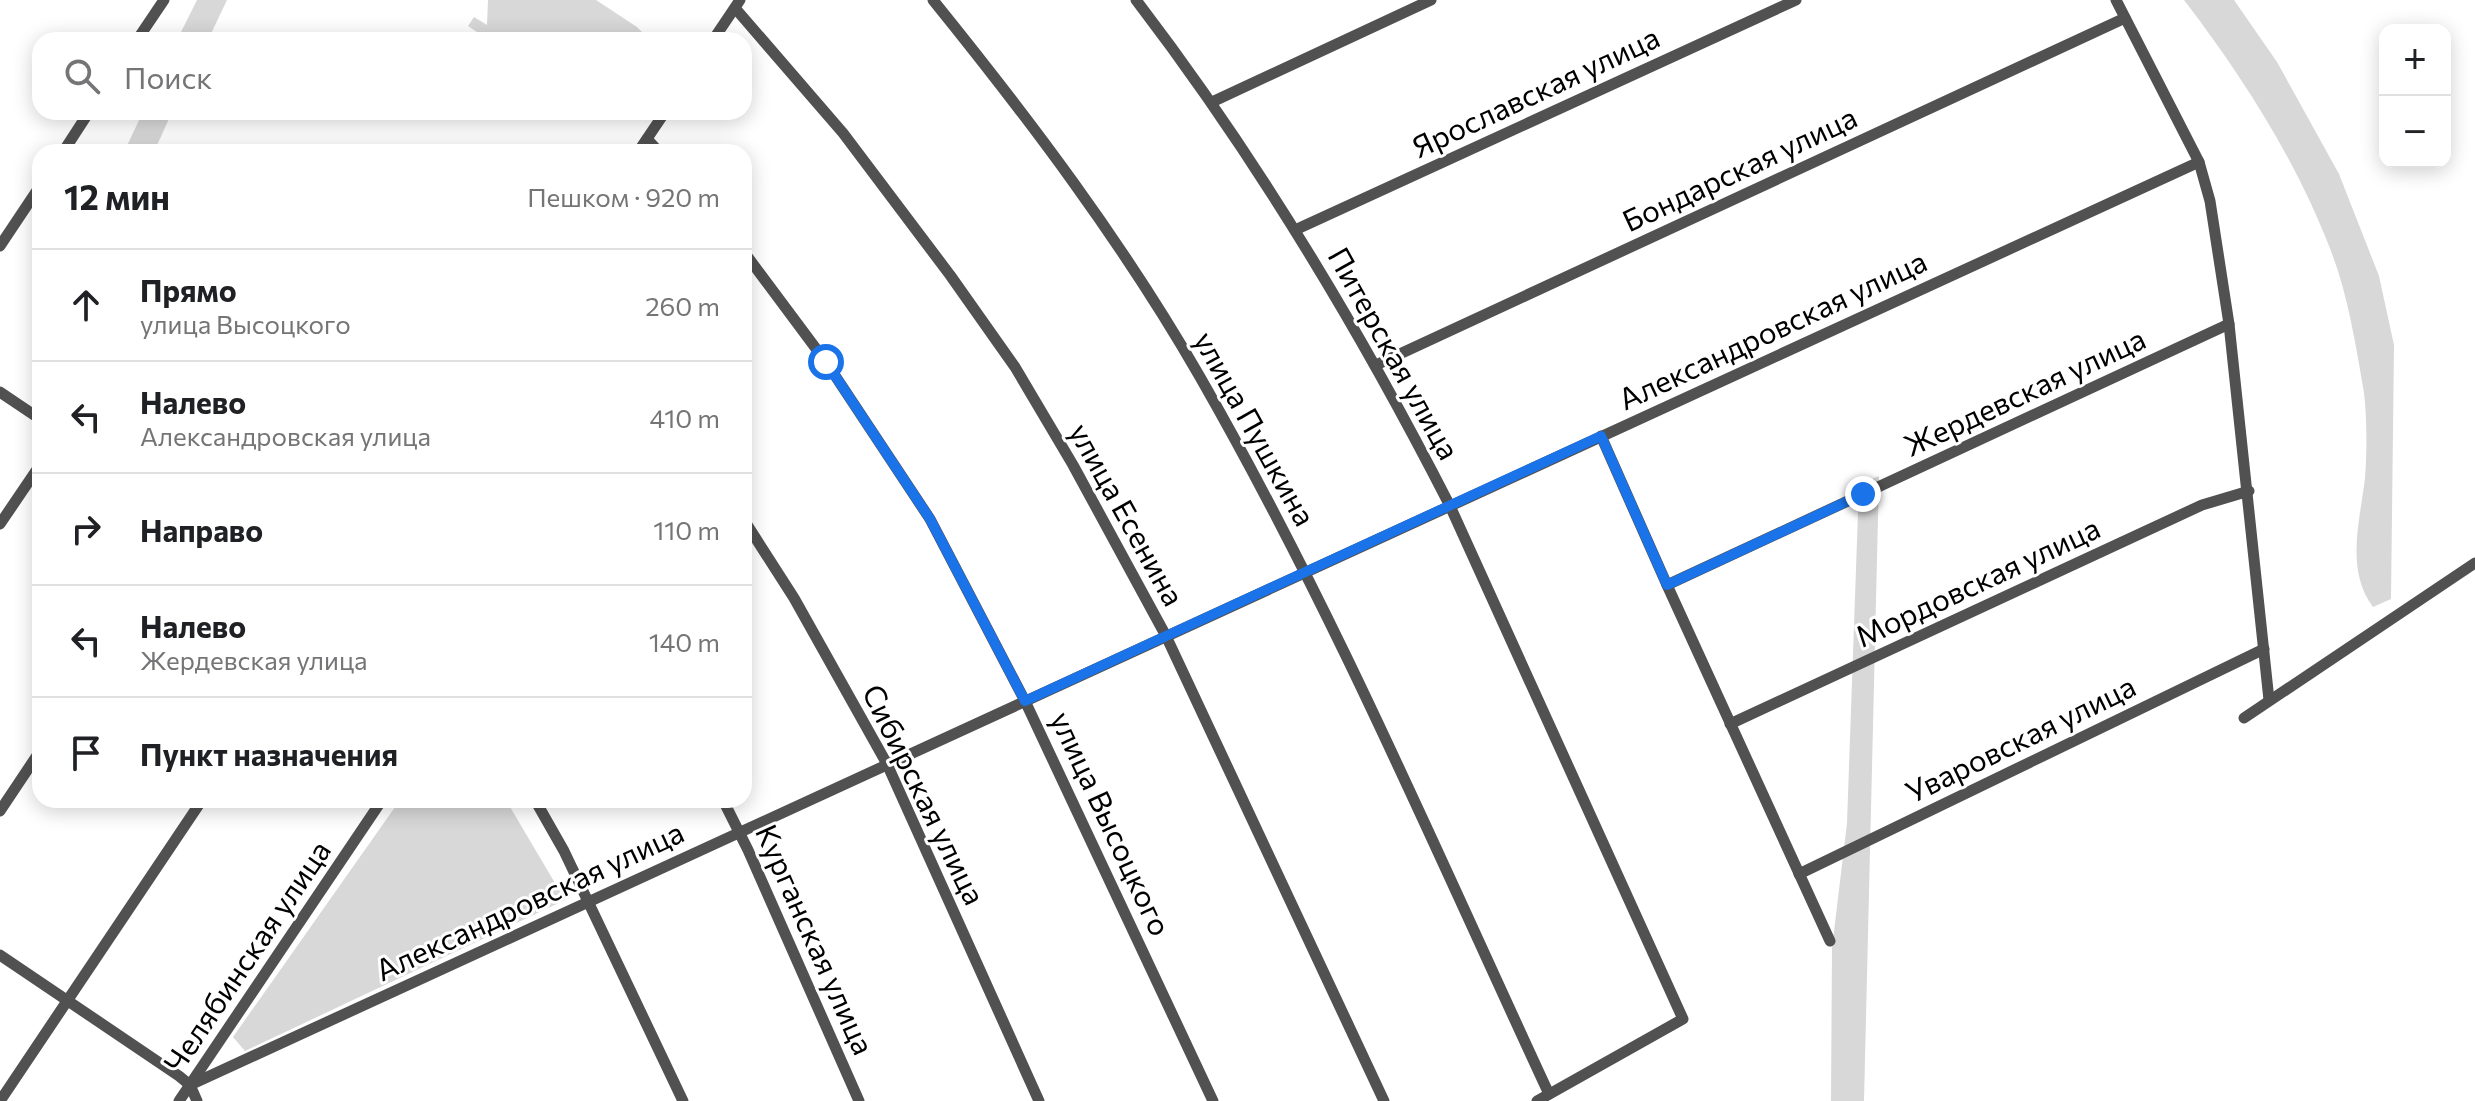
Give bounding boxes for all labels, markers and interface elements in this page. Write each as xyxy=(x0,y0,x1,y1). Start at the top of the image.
street label: Ярославская улица xyxy=(1405,17,1665,164)
map controls xyxy=(2379,24,2451,168)
button: + xyxy=(2379,24,2451,96)
search box xyxy=(32,32,752,120)
icon: search xyxy=(60,54,104,98)
text: Поиск xyxy=(124,58,212,95)
button: − xyxy=(2379,96,2451,168)
street label: Бондарская улица xyxy=(1616,97,1862,238)
text: 12 мин xyxy=(64,175,170,217)
text: Пешком · 920 m xyxy=(527,181,720,212)
street label: Питерская улица xyxy=(1322,240,1469,465)
street label: Александровская улица xyxy=(1612,241,1932,416)
text: Прямо xyxy=(140,271,237,308)
icon: ahead xyxy=(64,283,108,327)
text: 260 m xyxy=(645,290,720,321)
text: улица Высоцкого xyxy=(140,308,351,339)
street label: Жердевская улица xyxy=(1897,318,2151,463)
street label: улица Пушкина xyxy=(1188,324,1325,531)
route start xyxy=(808,344,844,380)
text: Налево xyxy=(140,383,246,420)
icon: left xyxy=(64,395,108,439)
text: 410 m xyxy=(649,402,720,433)
street label: улица Есенина xyxy=(1063,416,1194,612)
text: Александровская улица xyxy=(140,420,431,451)
route end xyxy=(1845,476,1881,512)
icon: right xyxy=(64,507,108,551)
street label: Мордовская улица xyxy=(1849,508,2105,654)
text: Направо xyxy=(140,511,263,548)
text: 110 m xyxy=(653,514,720,545)
text: Налево xyxy=(140,607,246,644)
icon: left xyxy=(64,619,108,663)
text: 140 m xyxy=(649,626,720,657)
text: Жердевская улица xyxy=(140,644,368,675)
street label: Уваровская улица xyxy=(1899,666,2141,809)
street label: Сибирская улица xyxy=(856,678,995,910)
street label: улица Высоцкого xyxy=(1044,705,1180,941)
icon: arrive xyxy=(64,731,108,775)
text: Пункт назначения xyxy=(140,735,398,772)
street label: Александровская улица xyxy=(369,812,689,987)
street label: Курганская улица xyxy=(749,818,884,1060)
street label: Челябинская улица xyxy=(155,833,337,1079)

